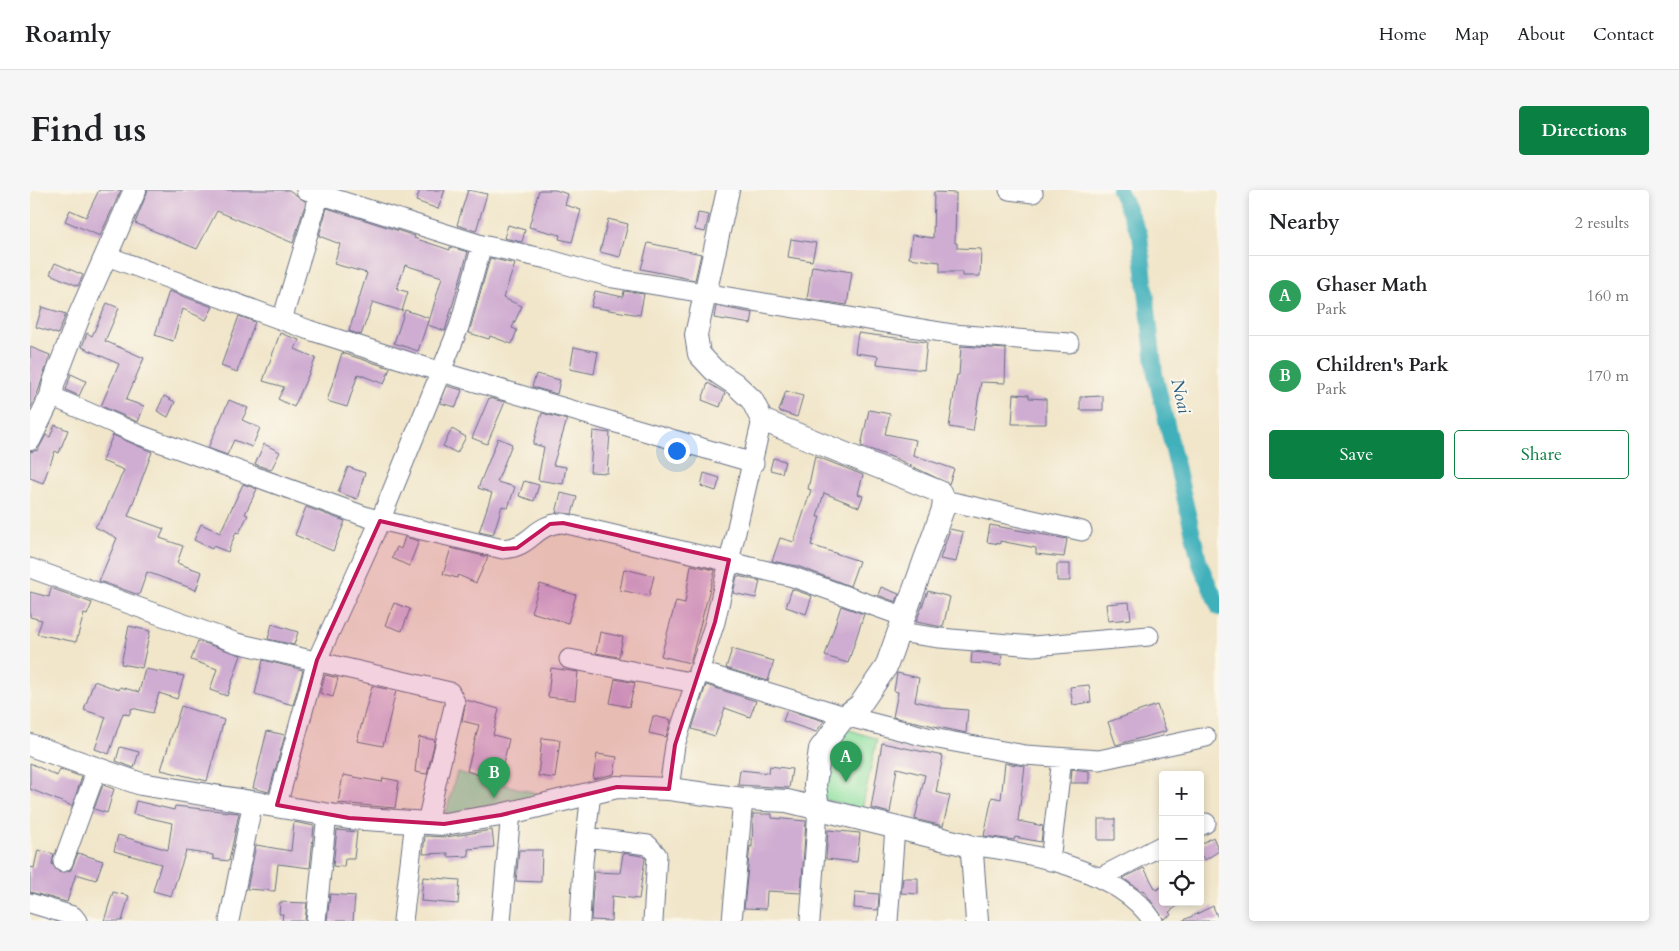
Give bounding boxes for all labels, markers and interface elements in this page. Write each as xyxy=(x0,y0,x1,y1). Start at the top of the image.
text: Roamly xyxy=(25,18,111,51)
text: Home xyxy=(1379,22,1427,47)
text: Map xyxy=(1455,22,1489,47)
text: About xyxy=(1517,22,1565,47)
text: Contact xyxy=(1593,22,1654,47)
text: Find us xyxy=(30,106,146,154)
button: Directions xyxy=(1519,106,1649,155)
text: Nearby xyxy=(1269,208,1340,237)
text: 2 results xyxy=(1575,212,1629,234)
text: Ghaser Math xyxy=(1316,272,1427,298)
text: A xyxy=(1279,285,1291,307)
text: 160 m xyxy=(1587,285,1629,307)
text: Park xyxy=(1316,298,1347,320)
text: Children's Park xyxy=(1316,352,1449,378)
text: B xyxy=(1279,365,1291,387)
text: 170 m xyxy=(1587,365,1629,387)
water label: Noai xyxy=(1164,376,1197,417)
text: Park xyxy=(1316,378,1347,400)
button: Save xyxy=(1269,430,1444,479)
button: Share xyxy=(1454,430,1629,479)
your location xyxy=(664,438,690,464)
pin: A xyxy=(830,741,862,782)
pin: B xyxy=(478,757,510,798)
map controls xyxy=(1159,771,1204,906)
button: + xyxy=(1159,771,1204,816)
button: − xyxy=(1159,816,1204,861)
button: locate xyxy=(1159,861,1204,906)

